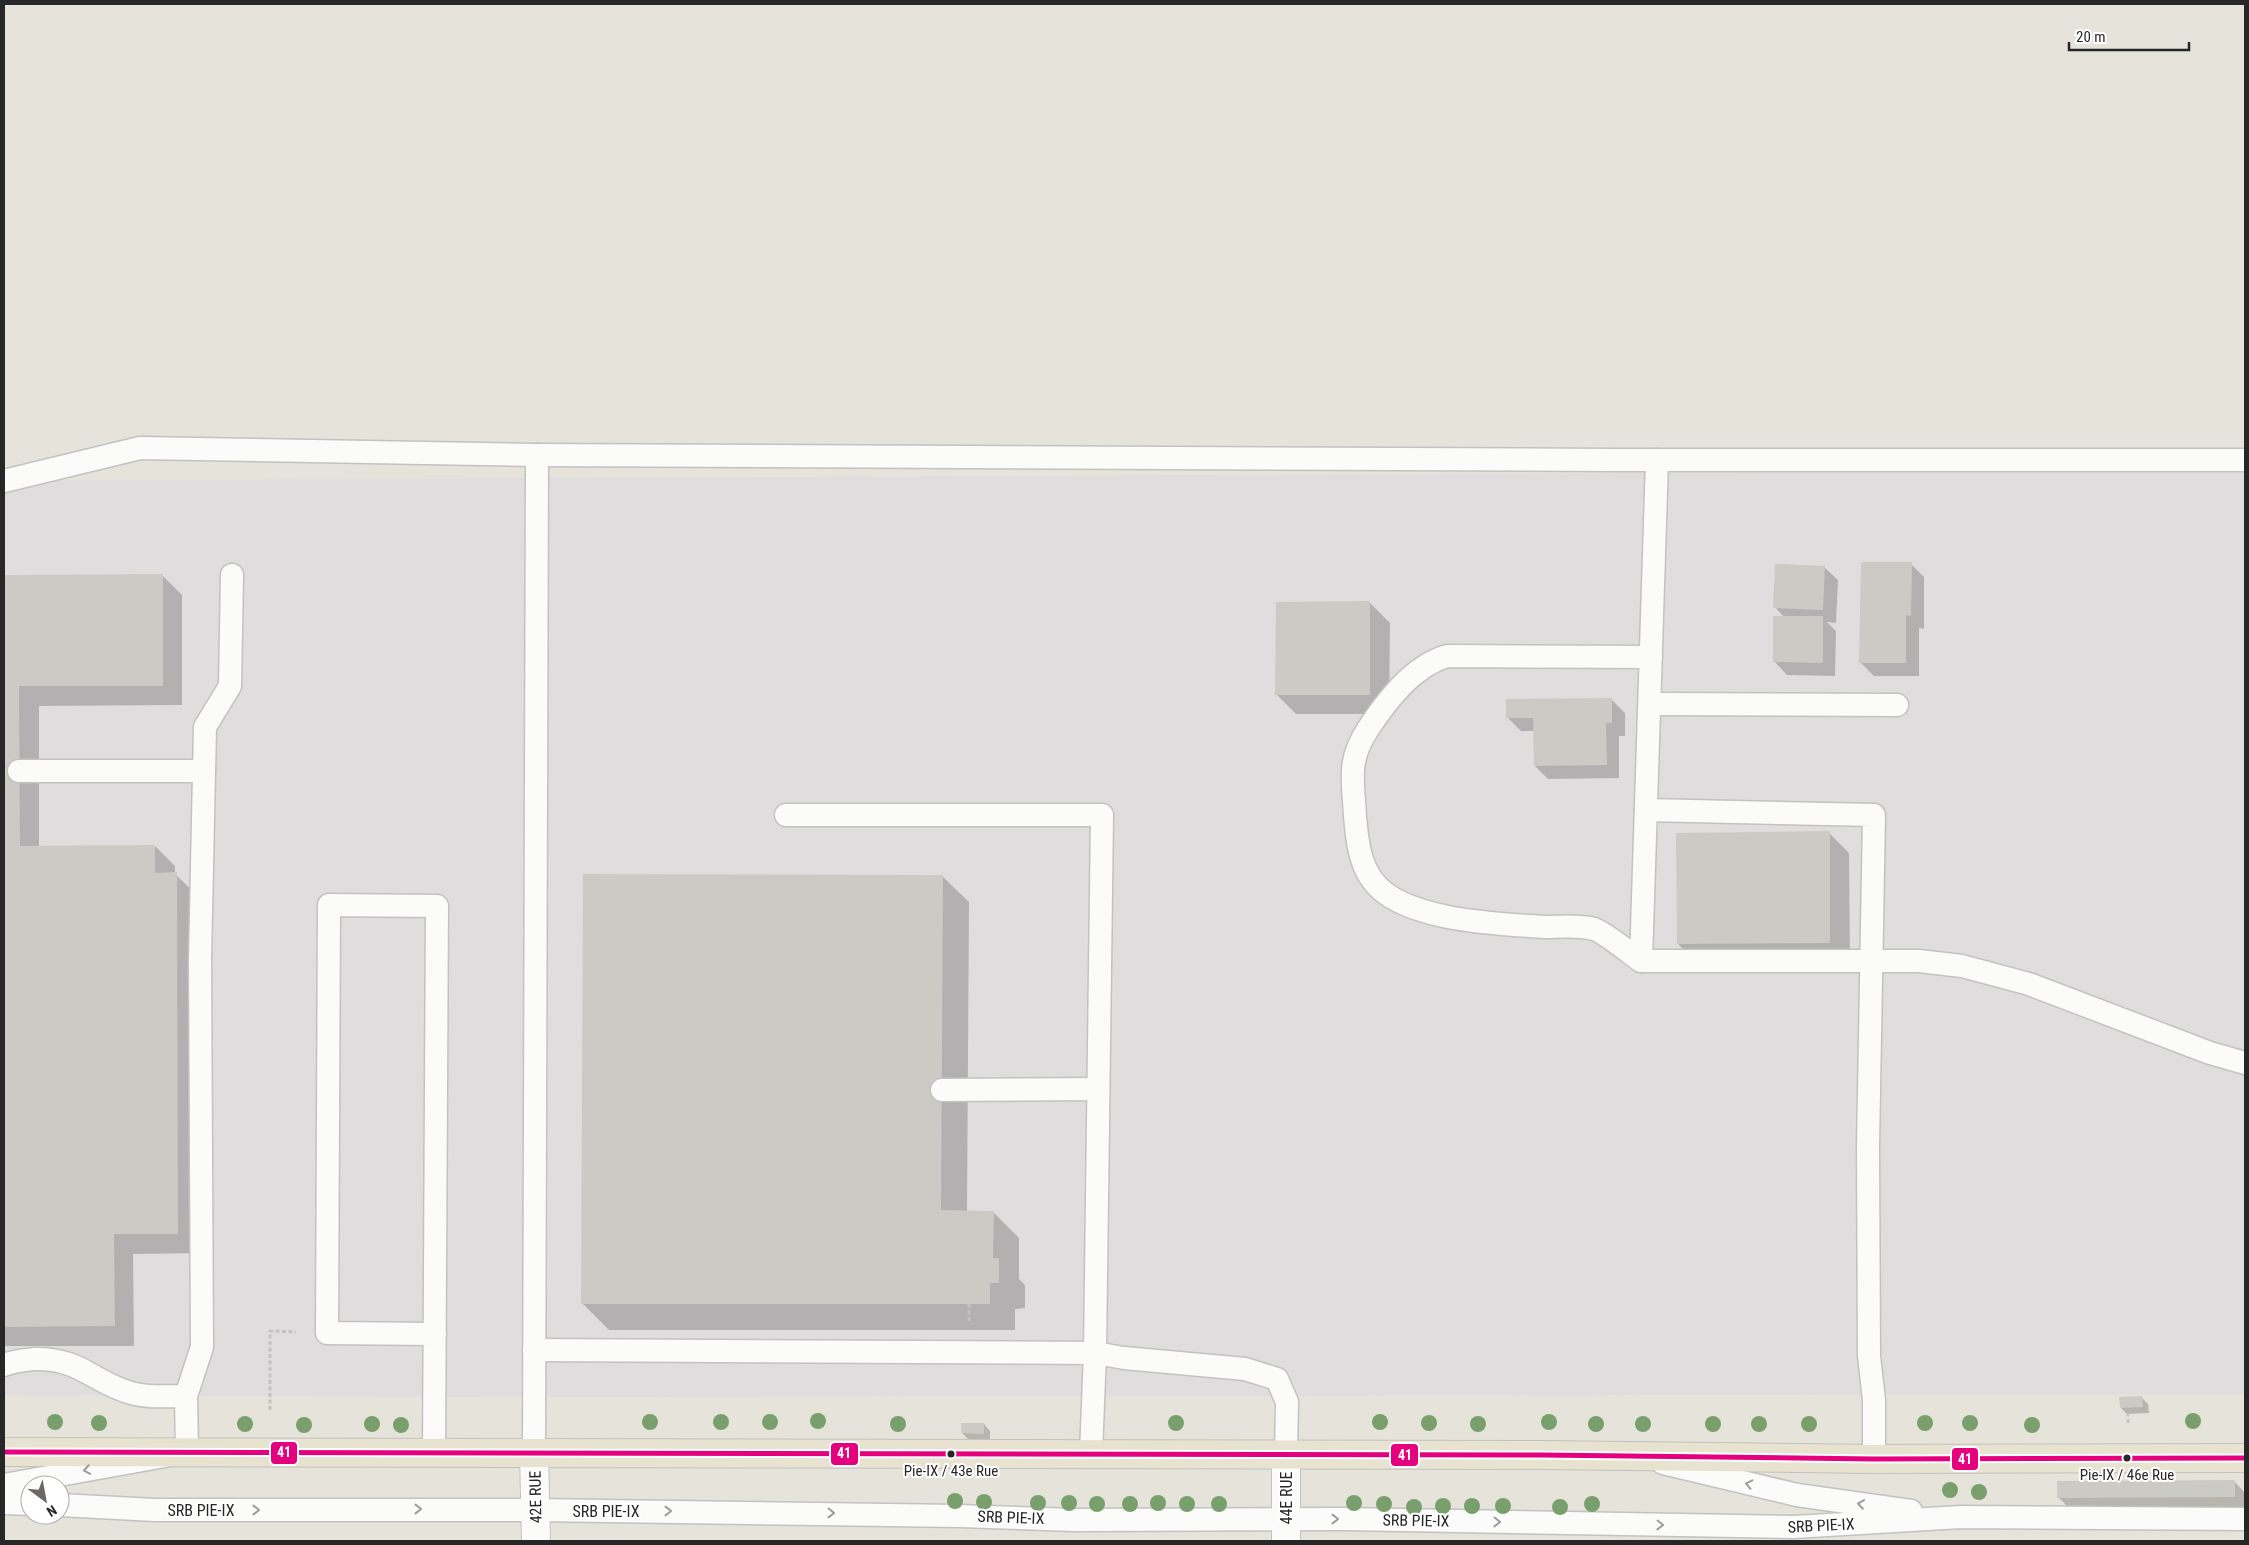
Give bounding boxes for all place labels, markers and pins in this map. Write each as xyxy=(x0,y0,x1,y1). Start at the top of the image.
marker: Pie-IX / 43e Rue xyxy=(946,1449,956,1459)
marker: Pie-IX / 46e Rue xyxy=(2122,1453,2132,1463)
place label: Pie-IX / 43e Rue xyxy=(904,1462,998,1480)
place label: Pie-IX / 46e Rue xyxy=(2080,1466,2174,1484)

